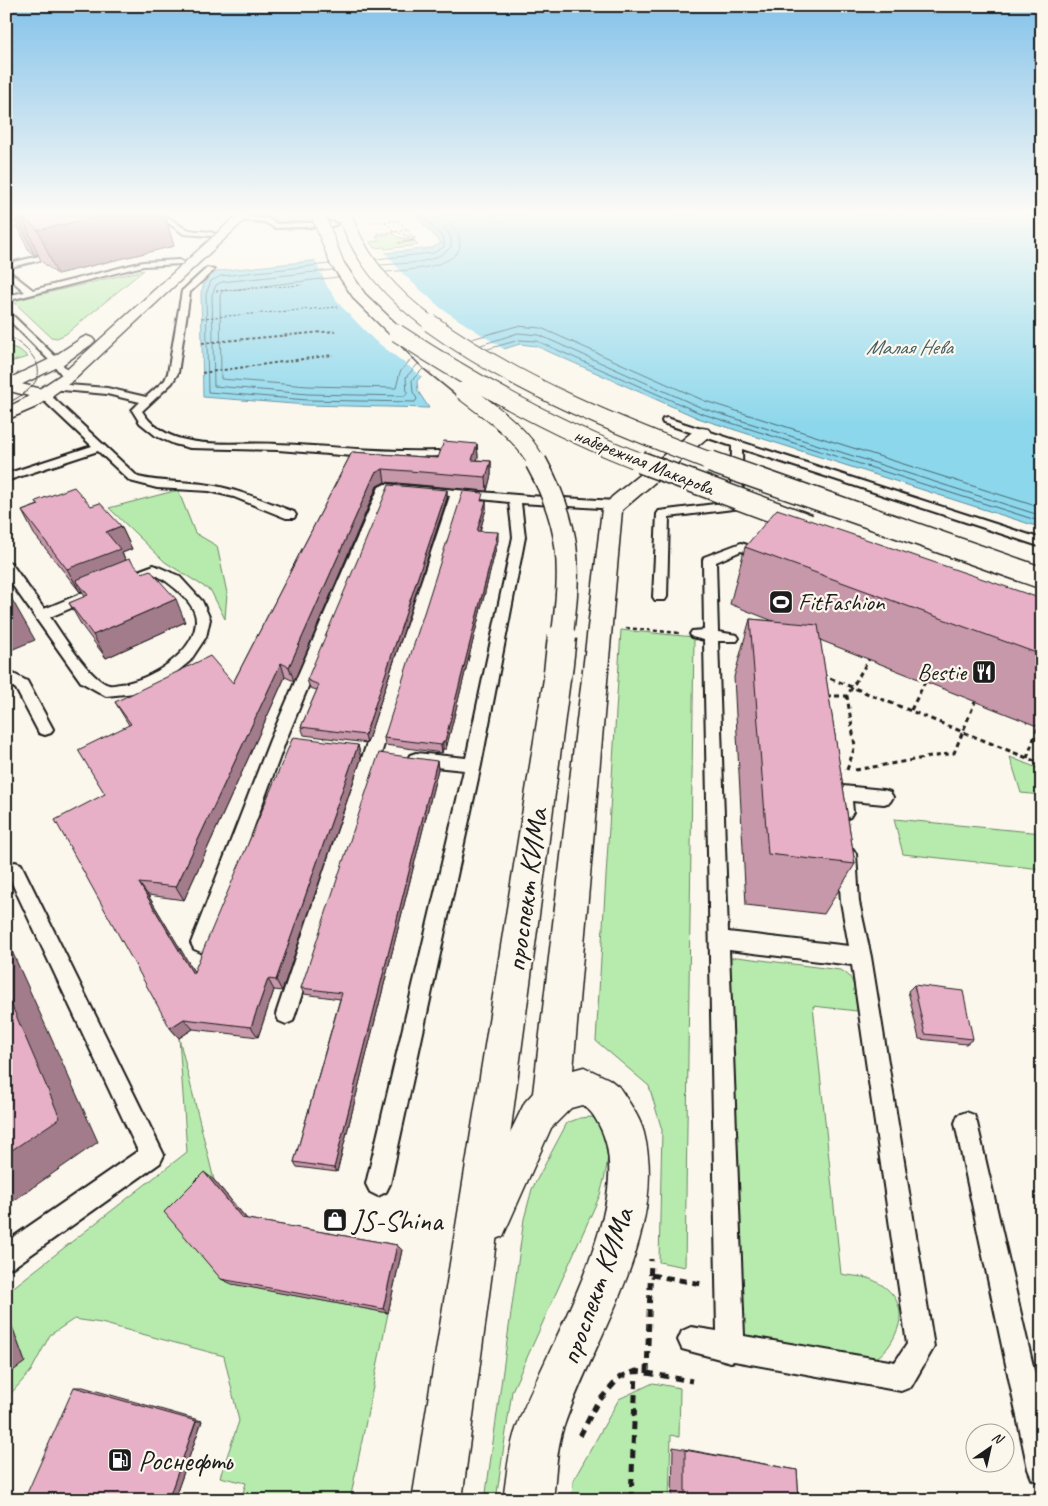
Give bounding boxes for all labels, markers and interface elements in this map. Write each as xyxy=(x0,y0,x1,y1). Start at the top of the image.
water label: Малая Нева xyxy=(866,334,955,360)
street label: набережная Макарова xyxy=(570,422,719,502)
place label: FitFashion xyxy=(798,587,886,617)
sports icon: FitFashion xyxy=(768,589,794,615)
place label: Bestie xyxy=(917,657,968,687)
restaurant icon: Bestie xyxy=(971,659,997,685)
street label: проспект КИМа xyxy=(497,804,557,974)
street label: проспект КИМа xyxy=(551,1201,643,1370)
place label: JS-Shina xyxy=(350,1202,445,1239)
shop icon: JS-Shina xyxy=(322,1207,348,1233)
north arrow xyxy=(966,1424,1016,1474)
text: N xyxy=(989,1428,1007,1448)
place label: Роснефть xyxy=(138,1442,234,1479)
fuel station icon: Роснефть xyxy=(107,1447,133,1473)

